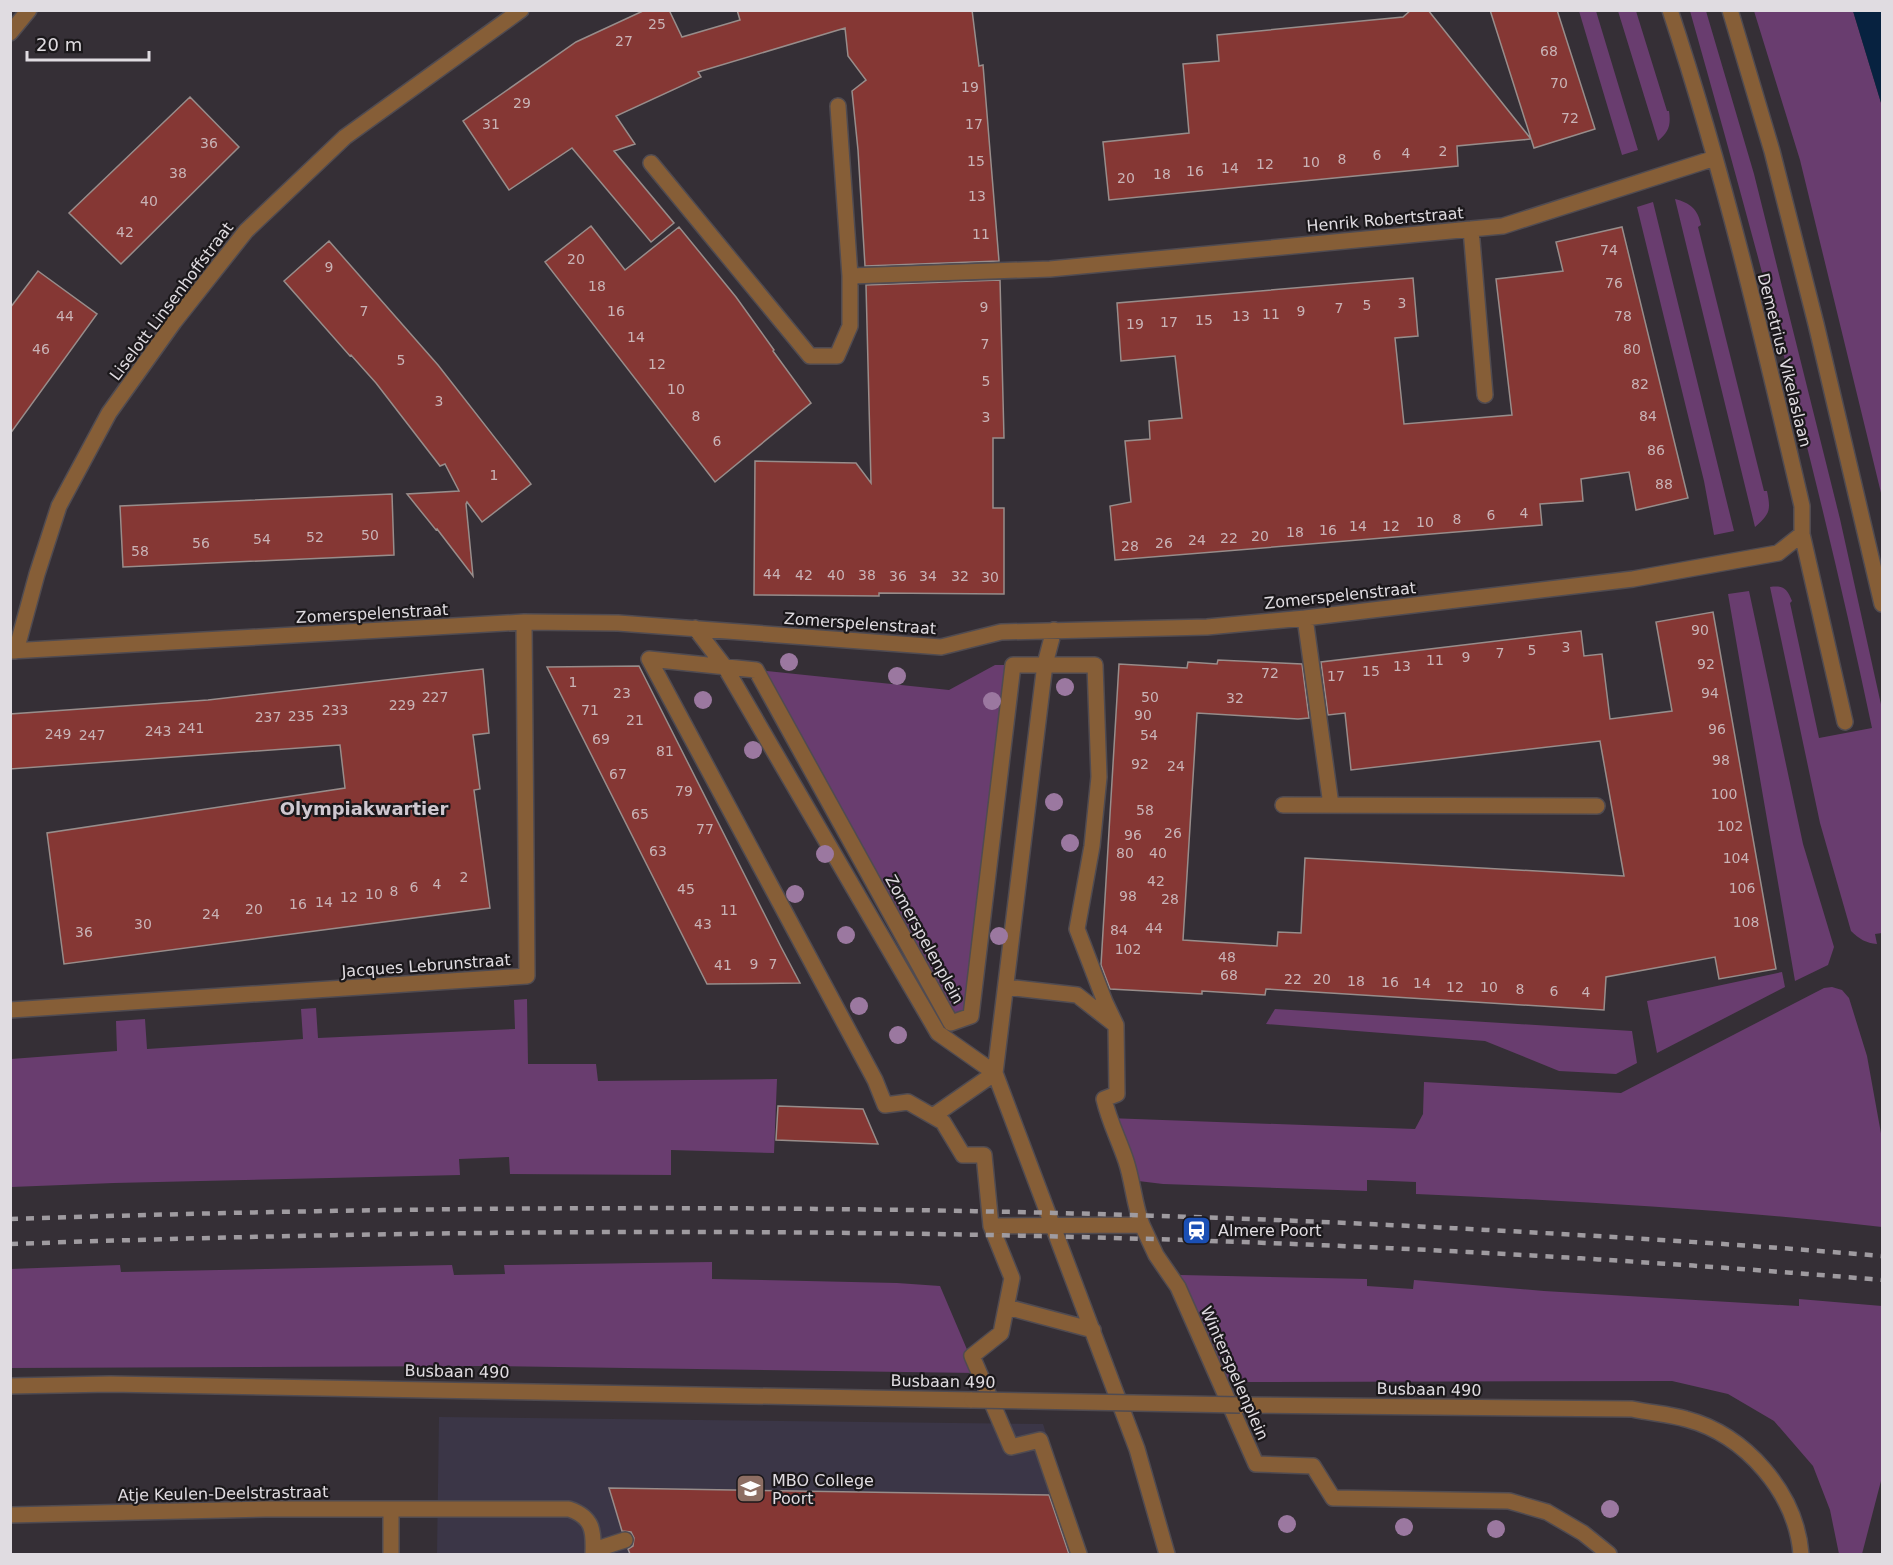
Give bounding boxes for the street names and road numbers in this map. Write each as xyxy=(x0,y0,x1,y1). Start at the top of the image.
street label: Henrik Robertstraat xyxy=(1306,203,1464,236)
street label: Liselott Linsenhoffstraat xyxy=(106,218,237,384)
street label: Demetrius Vikelaslaan xyxy=(1754,271,1815,449)
street label: Zomerspelenstraat xyxy=(1263,578,1417,613)
street label: Zomerspelenstraat xyxy=(295,600,449,627)
street label: Zomerspelenstraat xyxy=(783,609,937,638)
street label: Zomerspelenplein xyxy=(881,871,968,1007)
street label: Jacques Lebrunstraat xyxy=(340,950,511,981)
street label: Winterspelenplein xyxy=(1196,1303,1273,1443)
street label: Busbaan 490 xyxy=(404,1361,510,1382)
street label: Busbaan 490 xyxy=(890,1371,996,1392)
street label: Busbaan 490 xyxy=(1376,1379,1482,1400)
street label: Atje Keulen-Deelstrastraat xyxy=(117,1482,329,1505)

